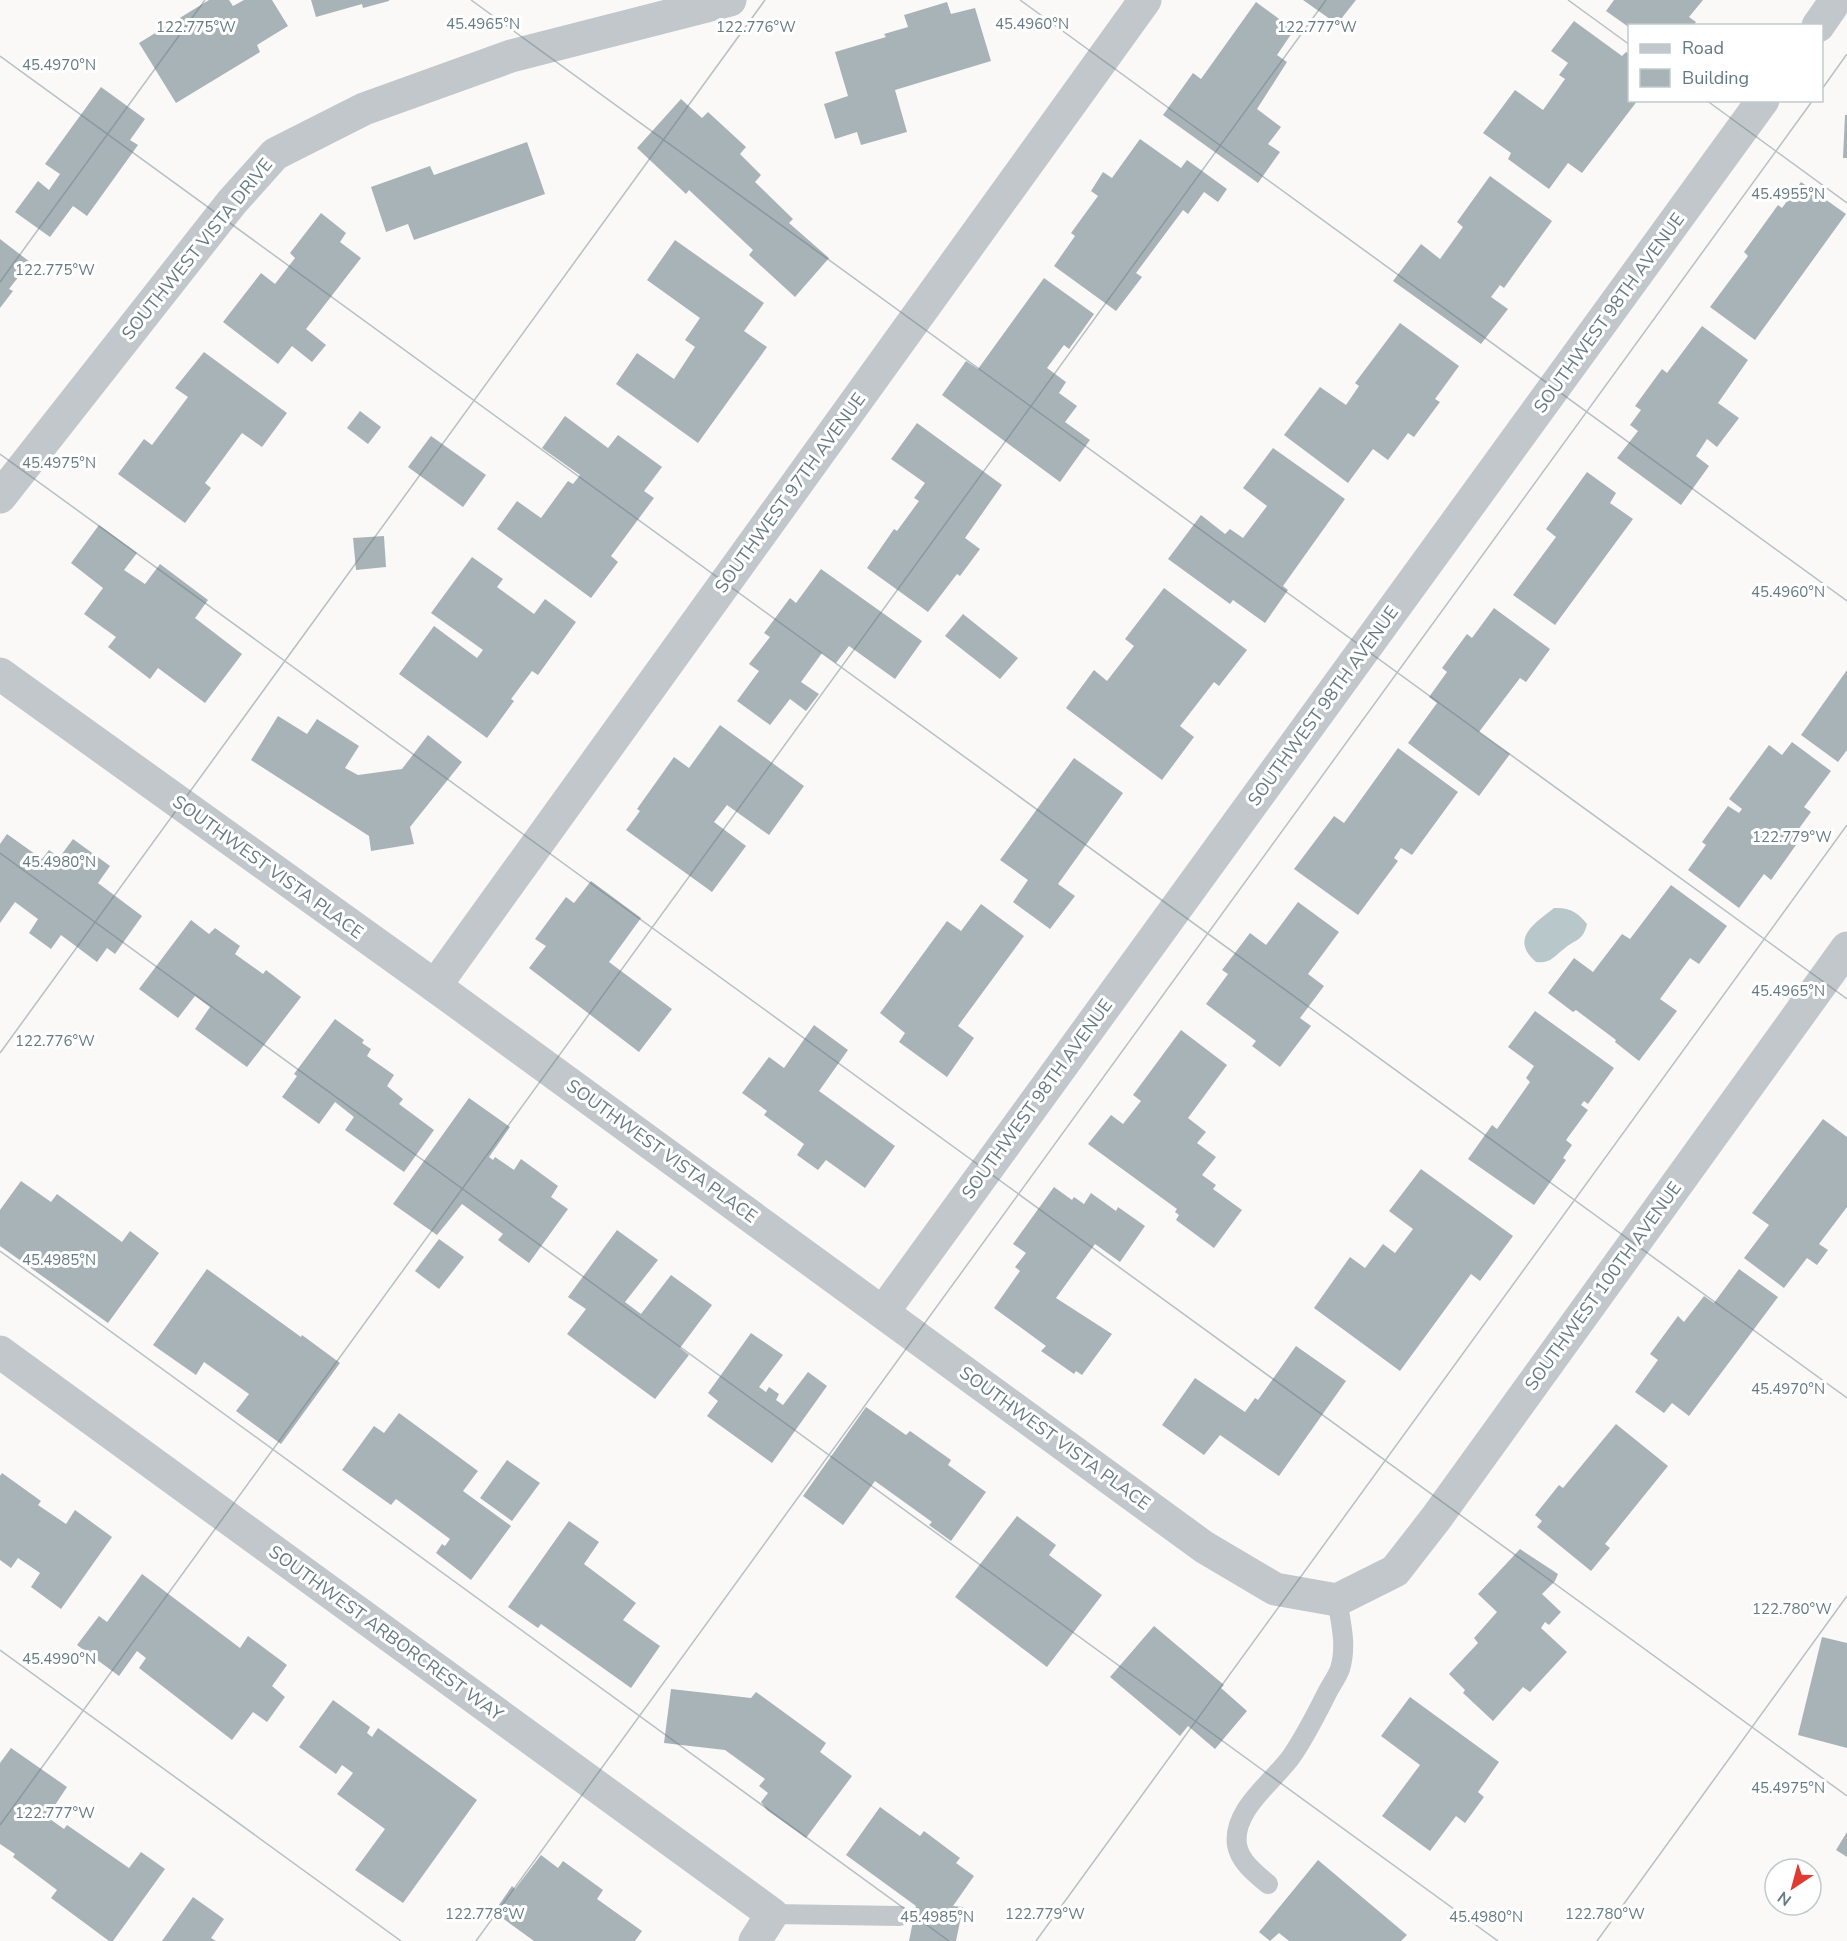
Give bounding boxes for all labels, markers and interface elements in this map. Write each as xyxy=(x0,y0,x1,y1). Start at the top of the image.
text: 45.4965°N xyxy=(446,14,520,34)
text: 45.4960°N xyxy=(995,14,1069,34)
text: 122.775°W xyxy=(156,17,236,37)
text: 122.776°W xyxy=(716,17,796,37)
text: 122.777°W xyxy=(1277,17,1357,37)
legend xyxy=(1628,24,1823,102)
text: Road xyxy=(1682,36,1724,60)
text: 45.4970°N xyxy=(22,55,96,75)
text: Building xyxy=(1682,66,1749,90)
street label: SOUTHWEST VISTA DRIVE xyxy=(116,153,278,345)
text: 45.4955°N xyxy=(1751,184,1825,204)
street label: SOUTHWEST 98TH AVENUE xyxy=(1528,208,1690,418)
text: 122.775°W xyxy=(15,260,95,280)
street label: SOUTHWEST 97TH AVENUE xyxy=(709,388,871,598)
text: 45.4975°N xyxy=(22,453,96,473)
text: 45.4960°N xyxy=(1751,582,1825,602)
street label: SOUTHWEST 98TH AVENUE xyxy=(1242,601,1404,811)
street label: SOUTHWEST VISTA PLACE xyxy=(168,790,368,944)
text: 122.779°W xyxy=(1752,827,1832,847)
text: 45.4980°N xyxy=(22,852,96,872)
text: 45.4965°N xyxy=(1751,981,1825,1001)
street label: SOUTHWEST 98TH AVENUE xyxy=(956,994,1118,1204)
text: 122.776°W xyxy=(15,1031,95,1051)
street label: SOUTHWEST VISTA PLACE xyxy=(562,1074,762,1228)
street label: SOUTHWEST 100TH AVENUE xyxy=(1519,1177,1687,1395)
text: 45.4985°N xyxy=(22,1250,96,1270)
street label: SOUTHWEST VISTA PLACE xyxy=(955,1361,1155,1515)
text: 45.4970°N xyxy=(1751,1379,1825,1399)
street label: SOUTHWEST ARBORCREST WAY xyxy=(264,1540,508,1726)
text: 122.780°W xyxy=(1752,1599,1832,1619)
text: 45.4990°N xyxy=(22,1649,96,1669)
text: 45.4975°N xyxy=(1751,1778,1825,1798)
text: 122.777°W xyxy=(15,1803,95,1823)
north arrow xyxy=(1763,1857,1823,1917)
text: N xyxy=(1773,1886,1796,1911)
text: 122.778°W xyxy=(445,1904,525,1924)
text: 122.779°W xyxy=(1005,1904,1085,1924)
text: 122.780°W xyxy=(1565,1904,1645,1924)
text: 45.4985°N xyxy=(900,1907,974,1927)
text: 45.4980°N xyxy=(1449,1907,1523,1927)

